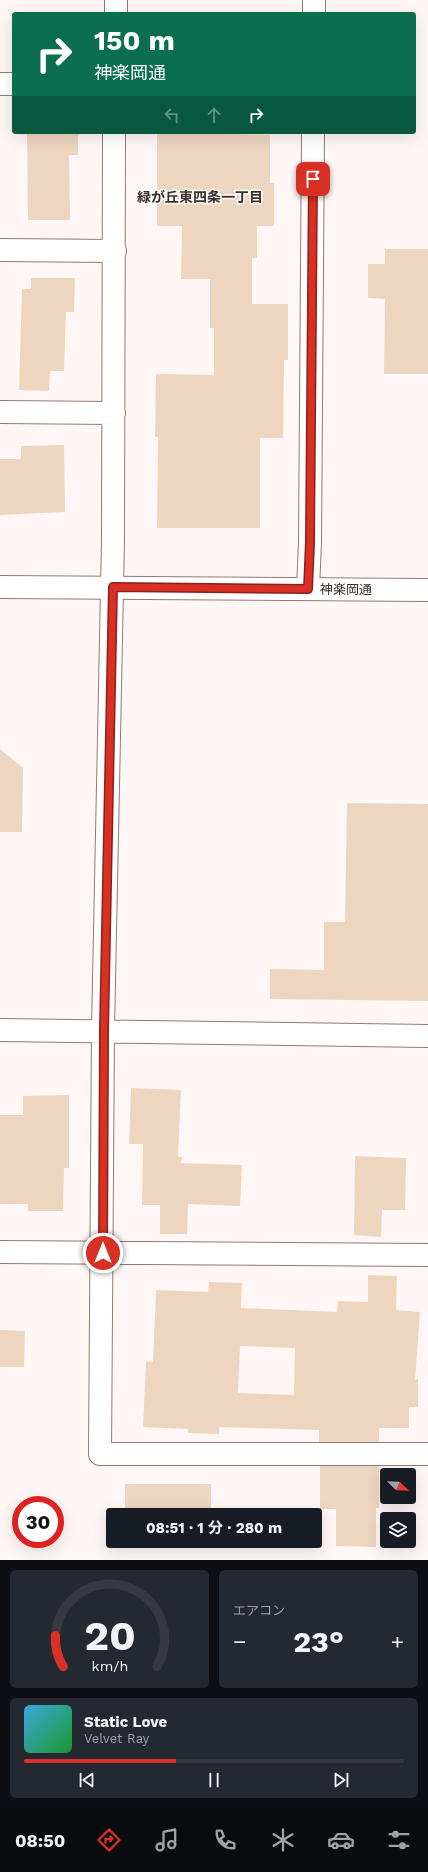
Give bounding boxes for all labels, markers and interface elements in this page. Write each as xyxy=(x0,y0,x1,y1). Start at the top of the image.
text: 150 m xyxy=(94,24,175,57)
icon: right xyxy=(28,28,80,80)
text: 神楽岡通 xyxy=(94,62,166,83)
icon: left xyxy=(161,104,183,126)
icon: ahead xyxy=(203,104,225,126)
icon: right xyxy=(245,104,267,126)
pin xyxy=(296,162,330,196)
icon: arrive xyxy=(302,168,324,190)
district label: 緑が丘東四条一丁目 xyxy=(137,189,263,205)
street label: 神楽岡通 xyxy=(320,582,372,597)
position arrow xyxy=(82,1232,124,1274)
north arrow xyxy=(380,1468,416,1504)
map controls xyxy=(380,1468,416,1548)
speed limit sign: 30 xyxy=(12,1496,64,1548)
button: layers xyxy=(380,1512,416,1548)
text: 08:51 · 1 分 · 280 m xyxy=(146,1519,282,1537)
text: エアコン xyxy=(233,1603,285,1618)
text: 20 xyxy=(84,1611,135,1660)
text: 23° xyxy=(293,1624,344,1659)
text: − xyxy=(233,1629,246,1654)
text: + xyxy=(391,1629,404,1654)
text: km/h xyxy=(91,1658,128,1674)
text: Static Love xyxy=(84,1713,167,1731)
text: Velvet Ray xyxy=(84,1731,149,1746)
icon: previous xyxy=(76,1769,98,1791)
icon: pause xyxy=(203,1769,225,1791)
icon: next xyxy=(330,1769,352,1791)
icon: directions xyxy=(95,1826,123,1854)
icon: music xyxy=(153,1826,181,1854)
icon: phone xyxy=(211,1826,239,1854)
icon: climate xyxy=(269,1826,297,1854)
icon: car xyxy=(327,1826,355,1854)
icon: filters xyxy=(385,1826,413,1854)
text: 08:50 xyxy=(15,1830,65,1851)

